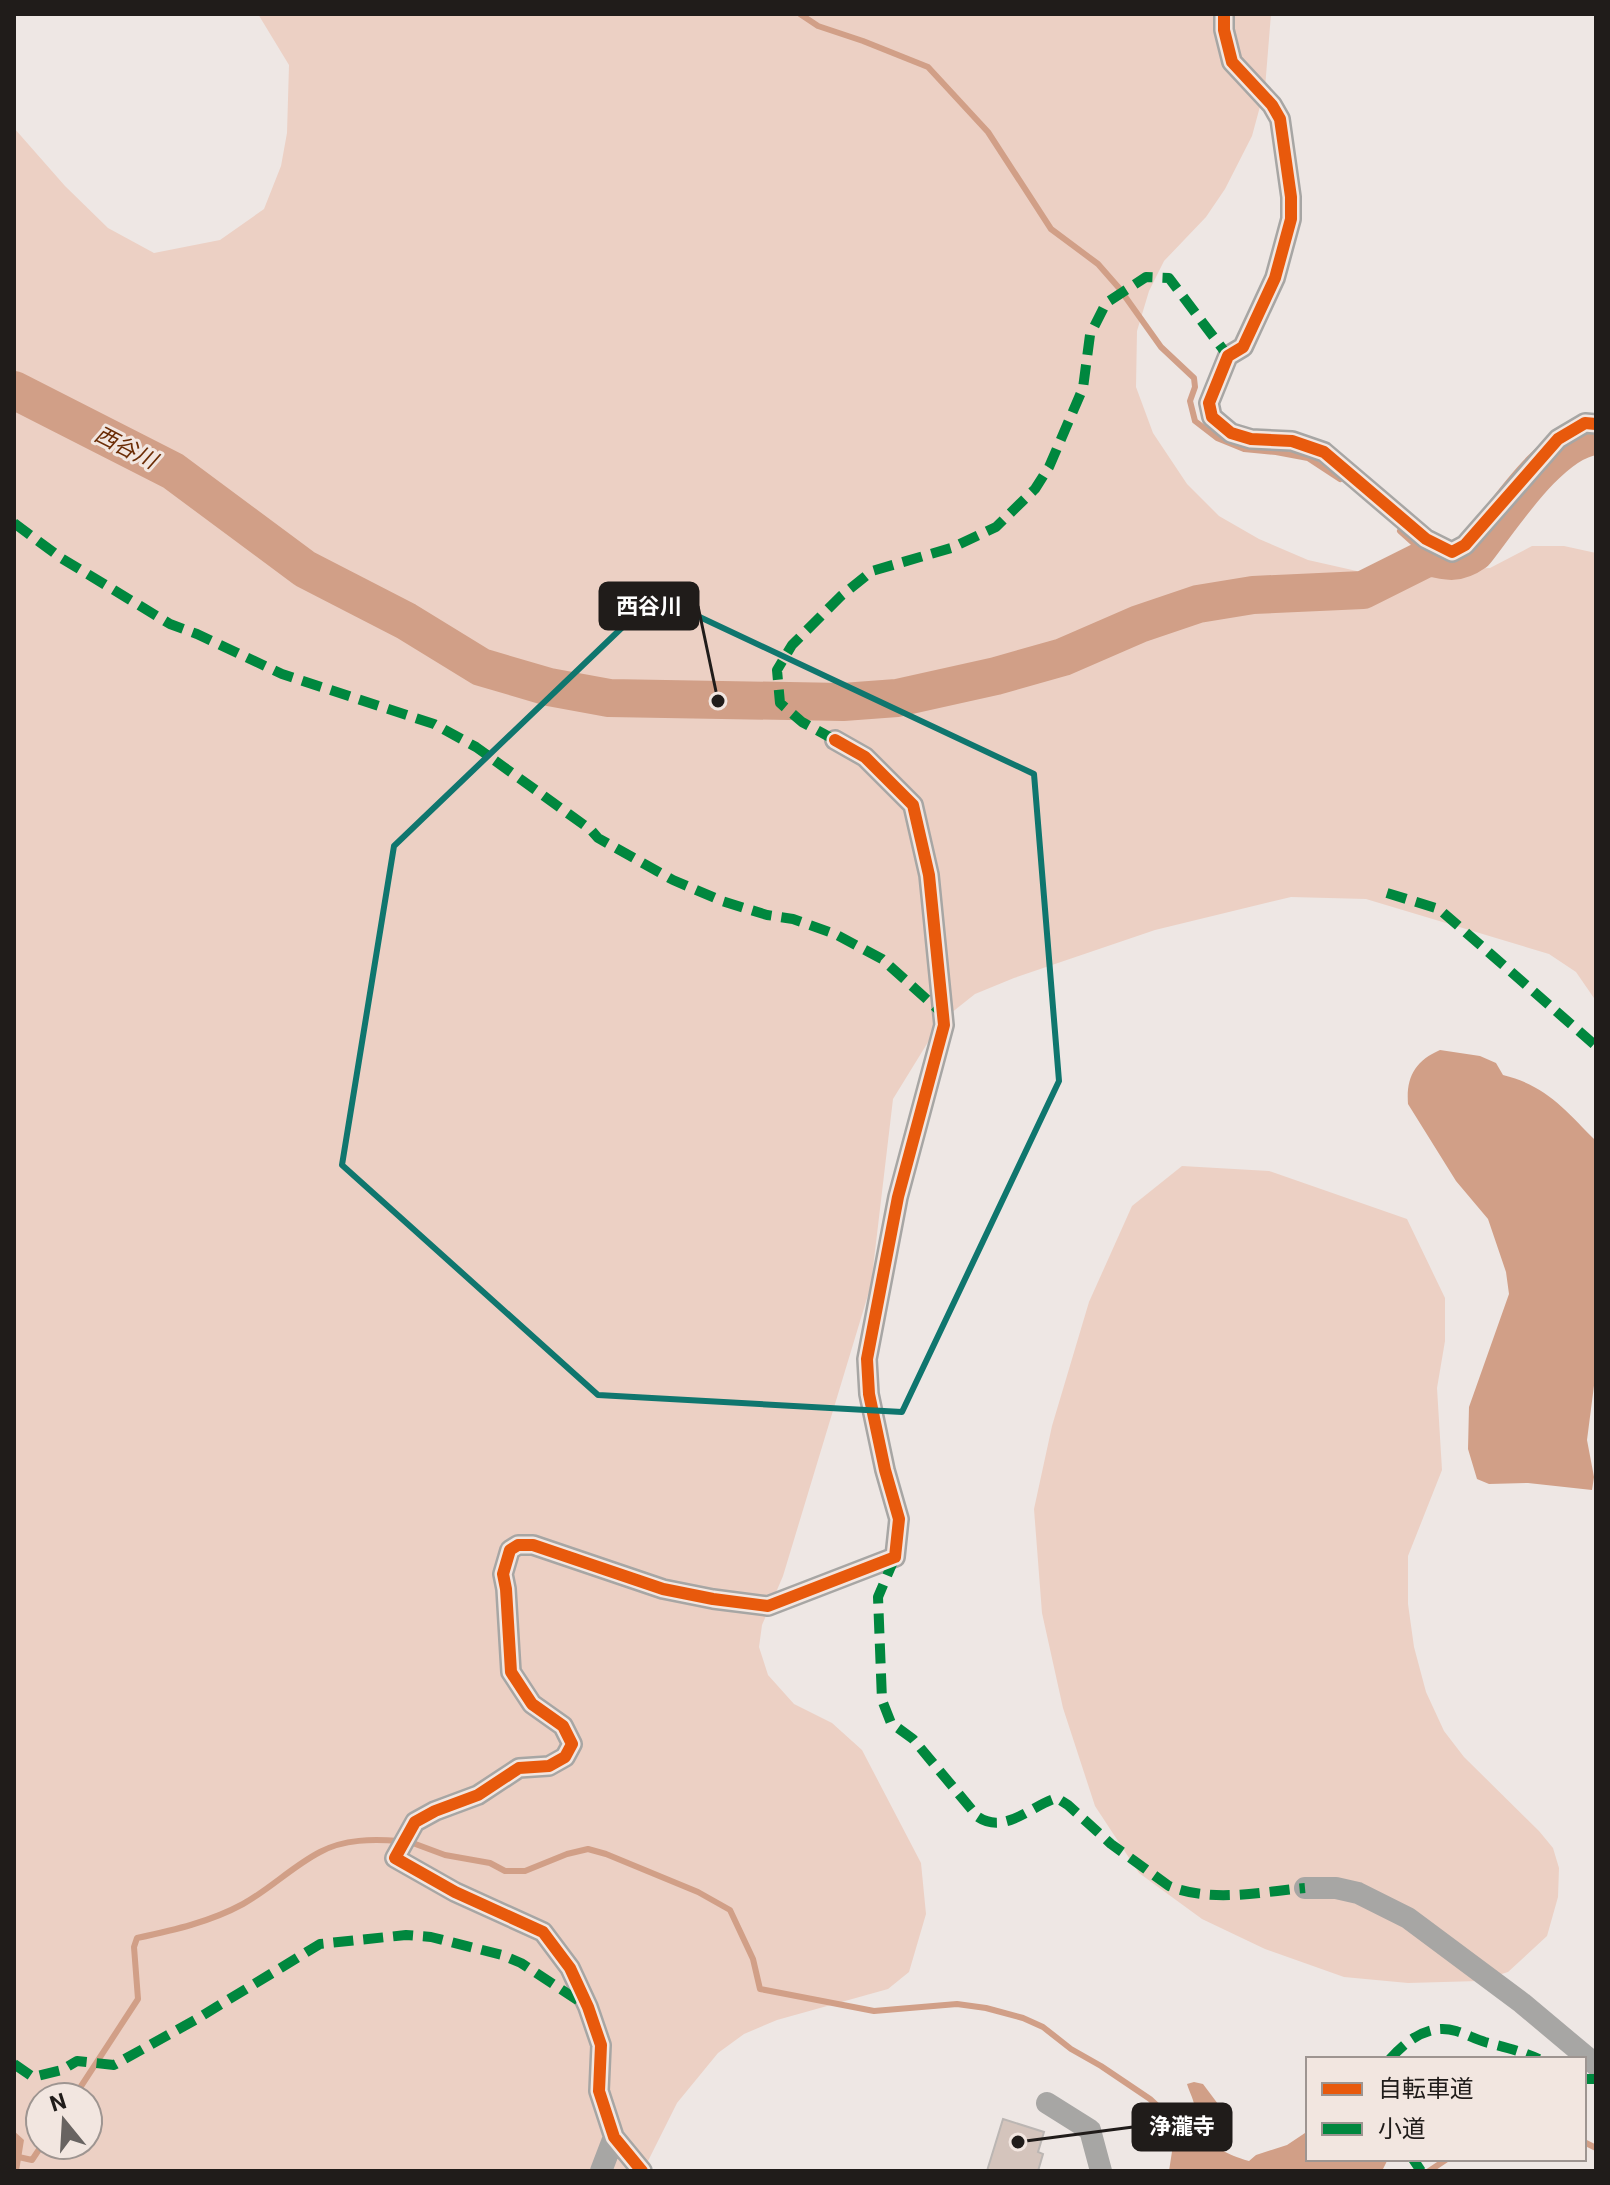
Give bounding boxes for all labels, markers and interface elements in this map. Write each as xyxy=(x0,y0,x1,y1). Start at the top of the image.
water label: 西谷川 xyxy=(91,421,163,474)
callout: 西谷川 xyxy=(600,583,698,629)
text: 西谷川 xyxy=(616,594,682,619)
legend xyxy=(1306,2057,1586,2161)
text: 自転車道 xyxy=(1378,2075,1474,2103)
north arrow xyxy=(24,2081,104,2161)
text: N xyxy=(47,2088,69,2117)
callout: 浄瀧寺 xyxy=(1133,2104,1231,2150)
text: 浄瀧寺 xyxy=(1149,2114,1215,2139)
text: 小道 xyxy=(1378,2115,1426,2143)

